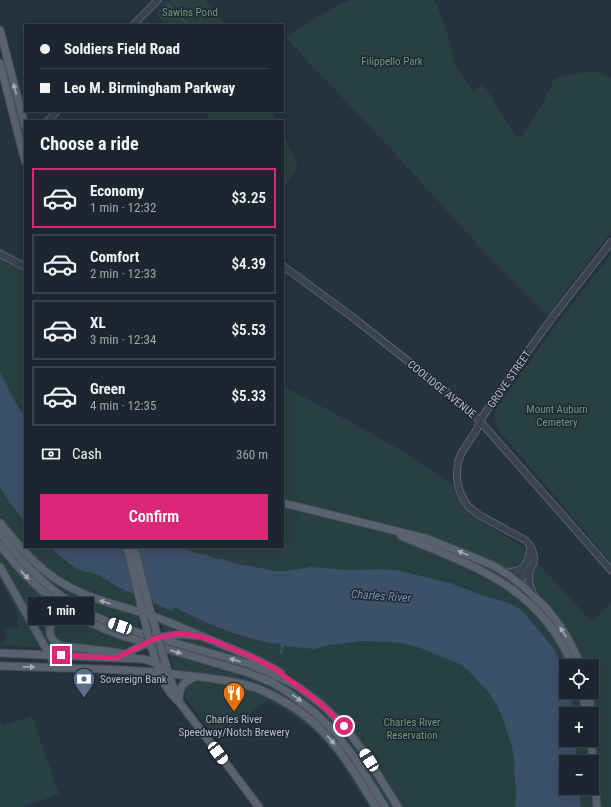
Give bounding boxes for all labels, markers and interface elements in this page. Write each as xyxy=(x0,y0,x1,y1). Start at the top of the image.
park label: Sawins Pond xyxy=(162,6,218,19)
text: Soldiers Field Road xyxy=(64,40,180,58)
park label: Filippello Park xyxy=(361,55,423,68)
text: Leo M. Birmingham Parkway xyxy=(64,79,235,97)
one-way arrow xyxy=(12,82,18,95)
text: Choose a ride xyxy=(40,133,139,154)
icon: car xyxy=(42,180,78,216)
text: Economy xyxy=(90,182,144,200)
text: $3.25 xyxy=(232,189,266,207)
text: 1 min · 12:32 xyxy=(90,200,156,215)
icon: car xyxy=(42,246,78,282)
text: Comfort xyxy=(90,248,139,266)
text: $4.39 xyxy=(232,255,266,273)
text: 2 min · 12:33 xyxy=(90,266,156,281)
icon: car xyxy=(42,312,78,348)
text: XL xyxy=(90,314,106,332)
text: $5.53 xyxy=(232,321,266,339)
text: 3 min · 12:34 xyxy=(90,332,156,347)
street label: GROVE STREET xyxy=(485,348,534,410)
street label: COOLIDGE AVENUE xyxy=(405,358,479,421)
icon: car xyxy=(42,378,78,414)
text: Green xyxy=(90,380,125,398)
text: $5.33 xyxy=(232,387,266,405)
text: 4 min · 12:35 xyxy=(90,398,156,413)
park label: Mount Auburn Cemetery xyxy=(526,403,588,429)
icon: cash xyxy=(40,443,62,465)
text: Cash xyxy=(72,445,102,463)
text: 360 m xyxy=(236,447,268,462)
button: Confirm xyxy=(40,494,268,540)
one-way arrow xyxy=(457,549,469,555)
one-way arrow xyxy=(20,570,30,580)
water label: Charles River xyxy=(350,587,412,605)
callout: 1 min xyxy=(28,597,94,625)
one-way arrow xyxy=(99,598,111,604)
text: 1 min xyxy=(47,603,75,618)
car xyxy=(107,616,133,636)
one-way arrow xyxy=(560,626,567,638)
route end xyxy=(52,646,70,664)
one-way arrow xyxy=(170,649,182,655)
one-way arrow xyxy=(229,657,241,663)
map controls xyxy=(559,659,599,795)
button: locate xyxy=(559,659,599,699)
one-way arrow xyxy=(23,664,36,670)
bank icon: Sovereign Bank xyxy=(71,666,97,699)
place label: Sovereign Bank xyxy=(100,673,167,686)
restaurant icon: Charles River Speedway/Notch Brewery xyxy=(221,680,247,713)
one-way arrow xyxy=(291,694,302,702)
button: + xyxy=(559,707,599,747)
place label: Charles River Speedway/Notch Brewery xyxy=(178,713,290,739)
park label: Charles River Reservation xyxy=(384,716,441,742)
route start xyxy=(335,717,353,735)
one-way arrow xyxy=(326,736,335,745)
car xyxy=(206,740,230,766)
car xyxy=(358,747,380,773)
button: − xyxy=(559,755,599,795)

